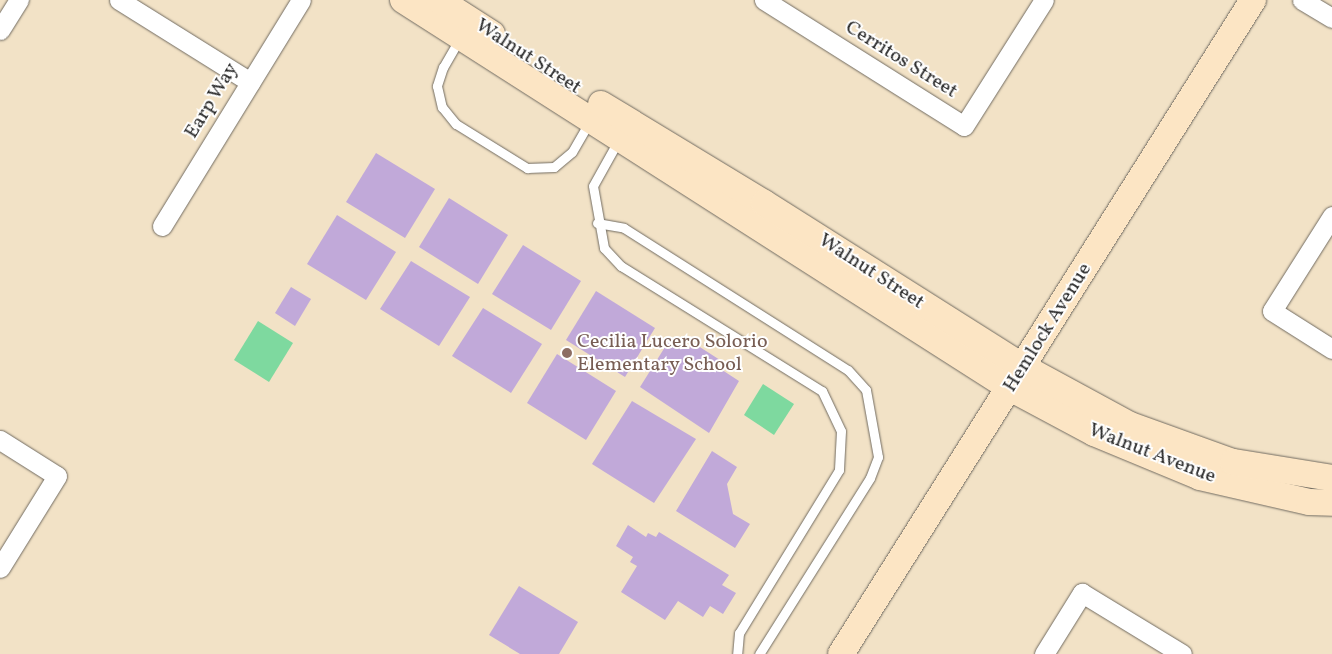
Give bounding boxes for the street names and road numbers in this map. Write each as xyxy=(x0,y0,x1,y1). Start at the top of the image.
street label: Walnut Street xyxy=(471,14,585,100)
street label: Cerritos Street xyxy=(840,16,962,104)
street label: Earp Way xyxy=(180,59,244,143)
street label: Walnut Street xyxy=(814,229,928,315)
street label: Hemlock Avenue xyxy=(999,259,1097,397)
street label: Walnut Avenue xyxy=(1085,419,1219,489)

